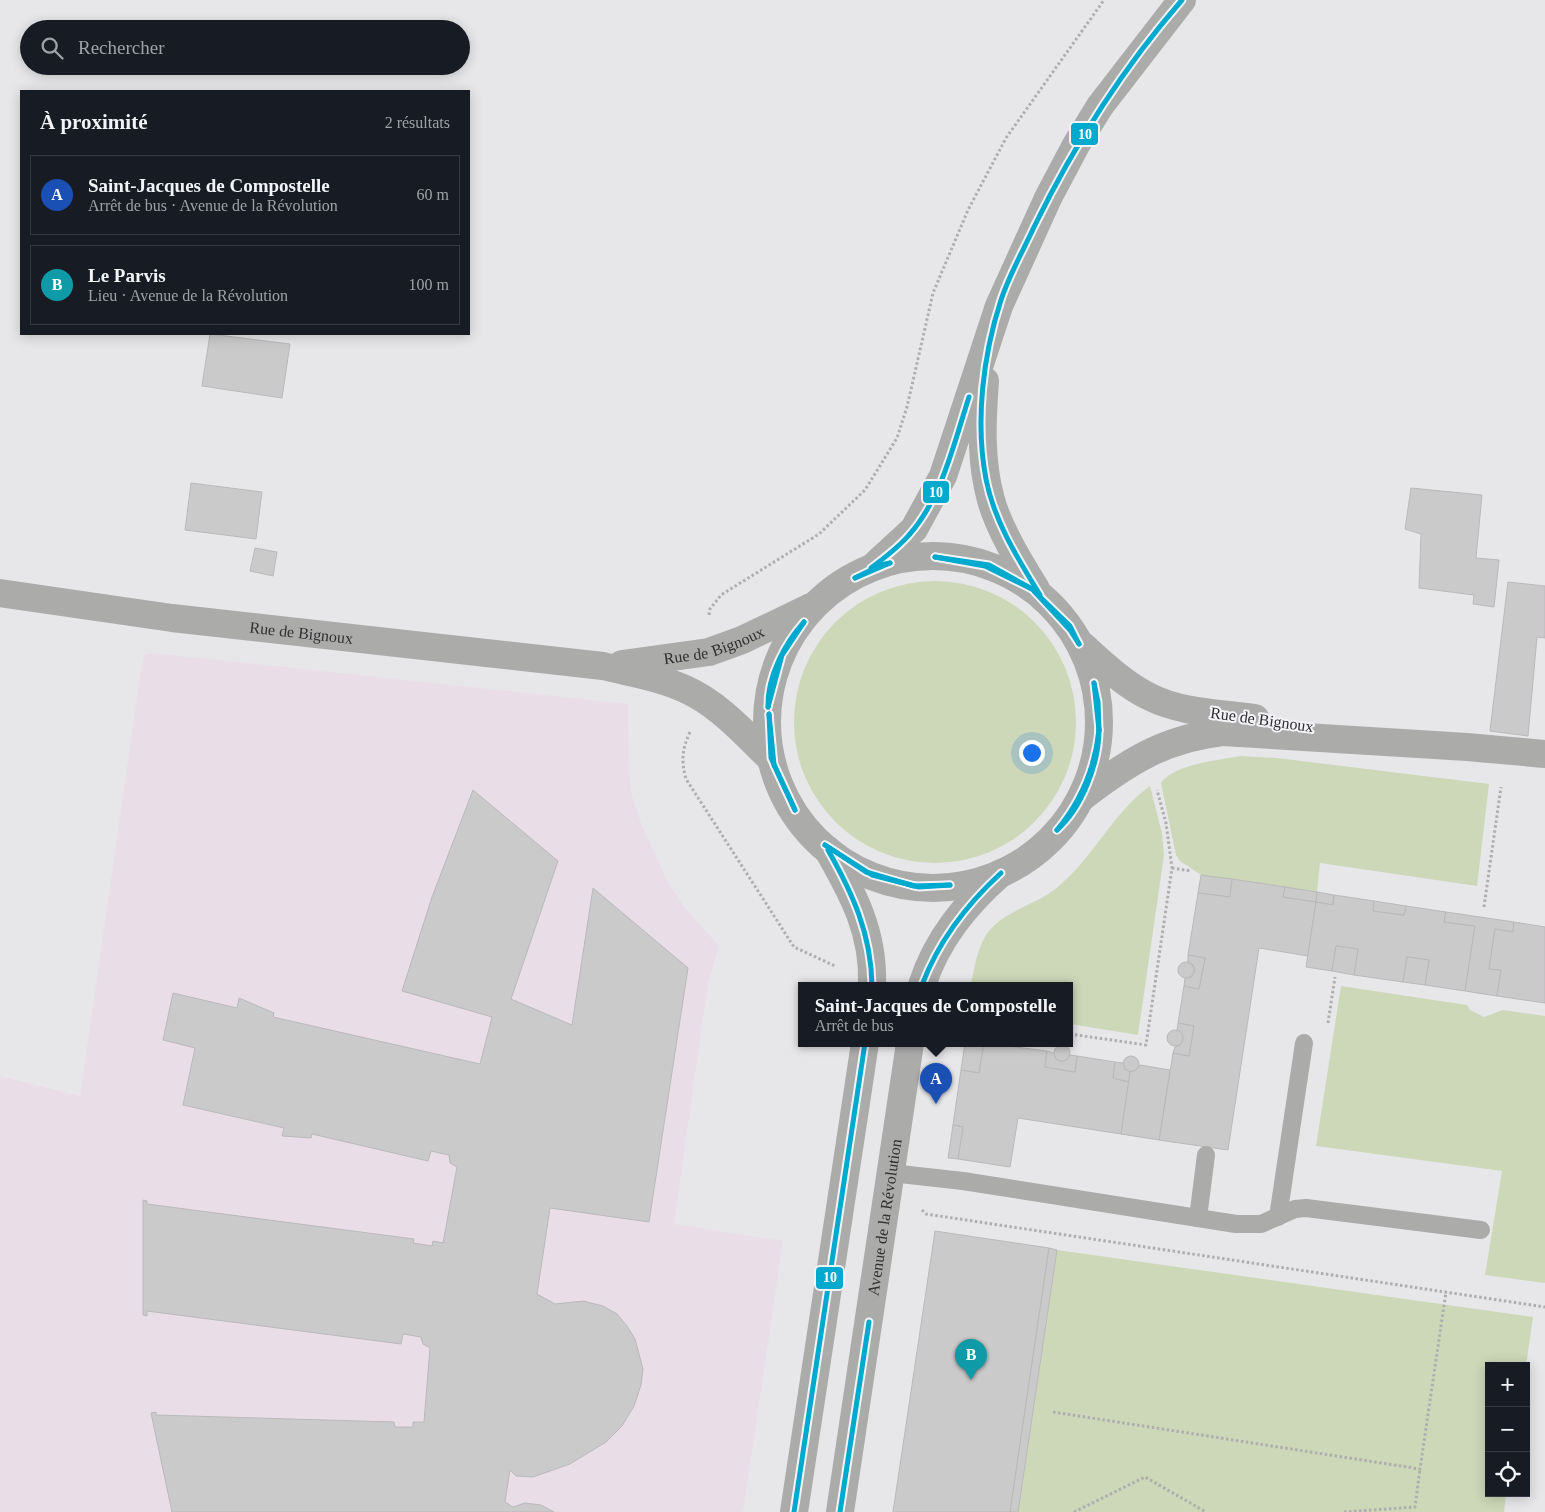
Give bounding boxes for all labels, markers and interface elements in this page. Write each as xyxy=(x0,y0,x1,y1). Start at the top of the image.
search box xyxy=(20,20,470,75)
icon: search xyxy=(38,34,66,62)
text: Rechercher xyxy=(78,37,165,58)
text: À proximité xyxy=(40,110,148,134)
text: 2 résultats xyxy=(385,114,450,131)
line badge: 10 xyxy=(1070,122,1099,146)
text: 10 xyxy=(1078,127,1092,142)
text: Saint-Jacques de Compostelle xyxy=(88,175,330,196)
text: A xyxy=(51,186,63,203)
text: 60 m xyxy=(417,186,449,203)
text: Arrêt de bus · Avenue de la Révolution xyxy=(88,197,338,214)
text: Le Parvis xyxy=(88,265,166,286)
text: B xyxy=(52,276,62,293)
text: 100 m xyxy=(409,276,449,293)
text: Lieu · Avenue de la Révolution xyxy=(88,287,288,304)
line badge: 10 xyxy=(922,480,950,504)
text: 10 xyxy=(929,485,943,500)
street label: Rue de Bignoux xyxy=(249,619,354,647)
street label: Rue de Bignoux xyxy=(663,623,767,667)
street label: Rue de Bignoux xyxy=(1209,704,1315,736)
your location xyxy=(1019,740,1045,766)
popup xyxy=(798,982,1073,1047)
text: Saint-Jacques de Compostelle xyxy=(815,995,1056,1016)
text: Arrêt de bus xyxy=(815,1017,894,1034)
pin: A xyxy=(920,1063,952,1104)
street label: Avenue de la Révolution xyxy=(864,1138,905,1297)
line badge: 10 xyxy=(815,1266,844,1290)
text: 10 xyxy=(823,1270,837,1285)
pin: B xyxy=(955,1339,987,1380)
map controls xyxy=(1485,1362,1530,1497)
button: + xyxy=(1485,1362,1530,1407)
button: − xyxy=(1485,1407,1530,1452)
button: locate xyxy=(1485,1452,1530,1497)

